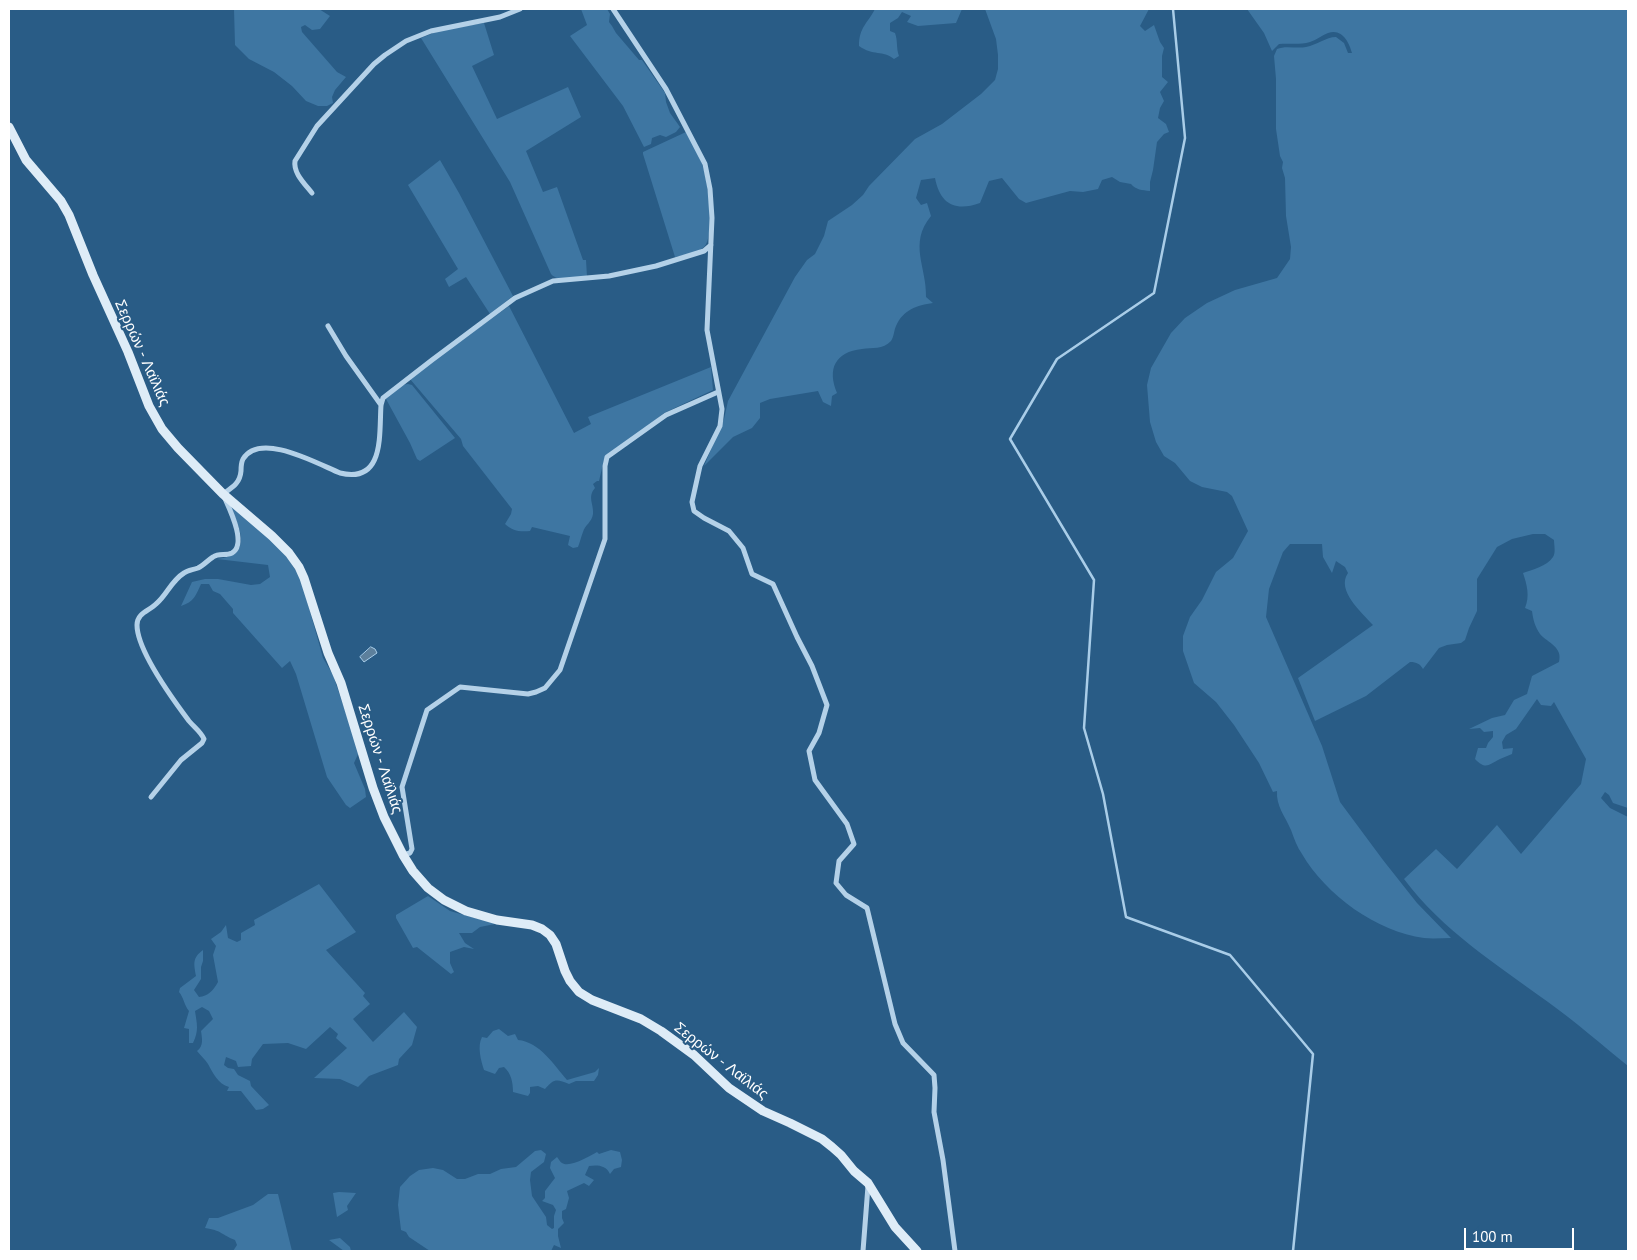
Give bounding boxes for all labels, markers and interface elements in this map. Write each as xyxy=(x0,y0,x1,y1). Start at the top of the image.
street label: Σερρών - Λαϊλιάς xyxy=(111,297,173,409)
street label: Σερρών - Λαϊλιάς xyxy=(354,702,406,816)
street label: Σερρών - Λαϊλιάς xyxy=(670,1019,772,1103)
scale bar xyxy=(1467,1218,1577,1250)
text: 100 m xyxy=(1472,1227,1513,1246)

